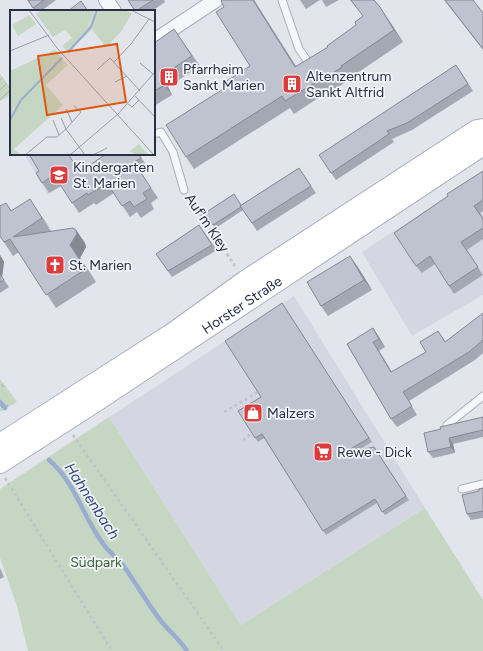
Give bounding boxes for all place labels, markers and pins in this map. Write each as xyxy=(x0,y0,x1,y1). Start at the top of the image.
place label: Pfarrheim Sankt Marien xyxy=(183,61,265,94)
building icon: Pfarrheim Sankt Marien xyxy=(158,66,180,88)
place label: Altenzentrum Sankt Altfrid xyxy=(306,68,391,101)
building icon: Altenzentrum Sankt Altfrid xyxy=(281,73,303,95)
place label: Kindergarten St. Marien xyxy=(73,159,154,192)
school or university icon: Kindergarten St. Marien xyxy=(48,164,70,186)
church icon: St. Marien xyxy=(44,254,66,276)
place label: St. Marien xyxy=(69,257,132,274)
shop icon: Malzers xyxy=(242,402,264,424)
place label: Malzers xyxy=(267,405,315,422)
supermarket icon: Rewe - Dick xyxy=(312,441,334,463)
place label: Rewe - Dick xyxy=(337,444,412,461)

